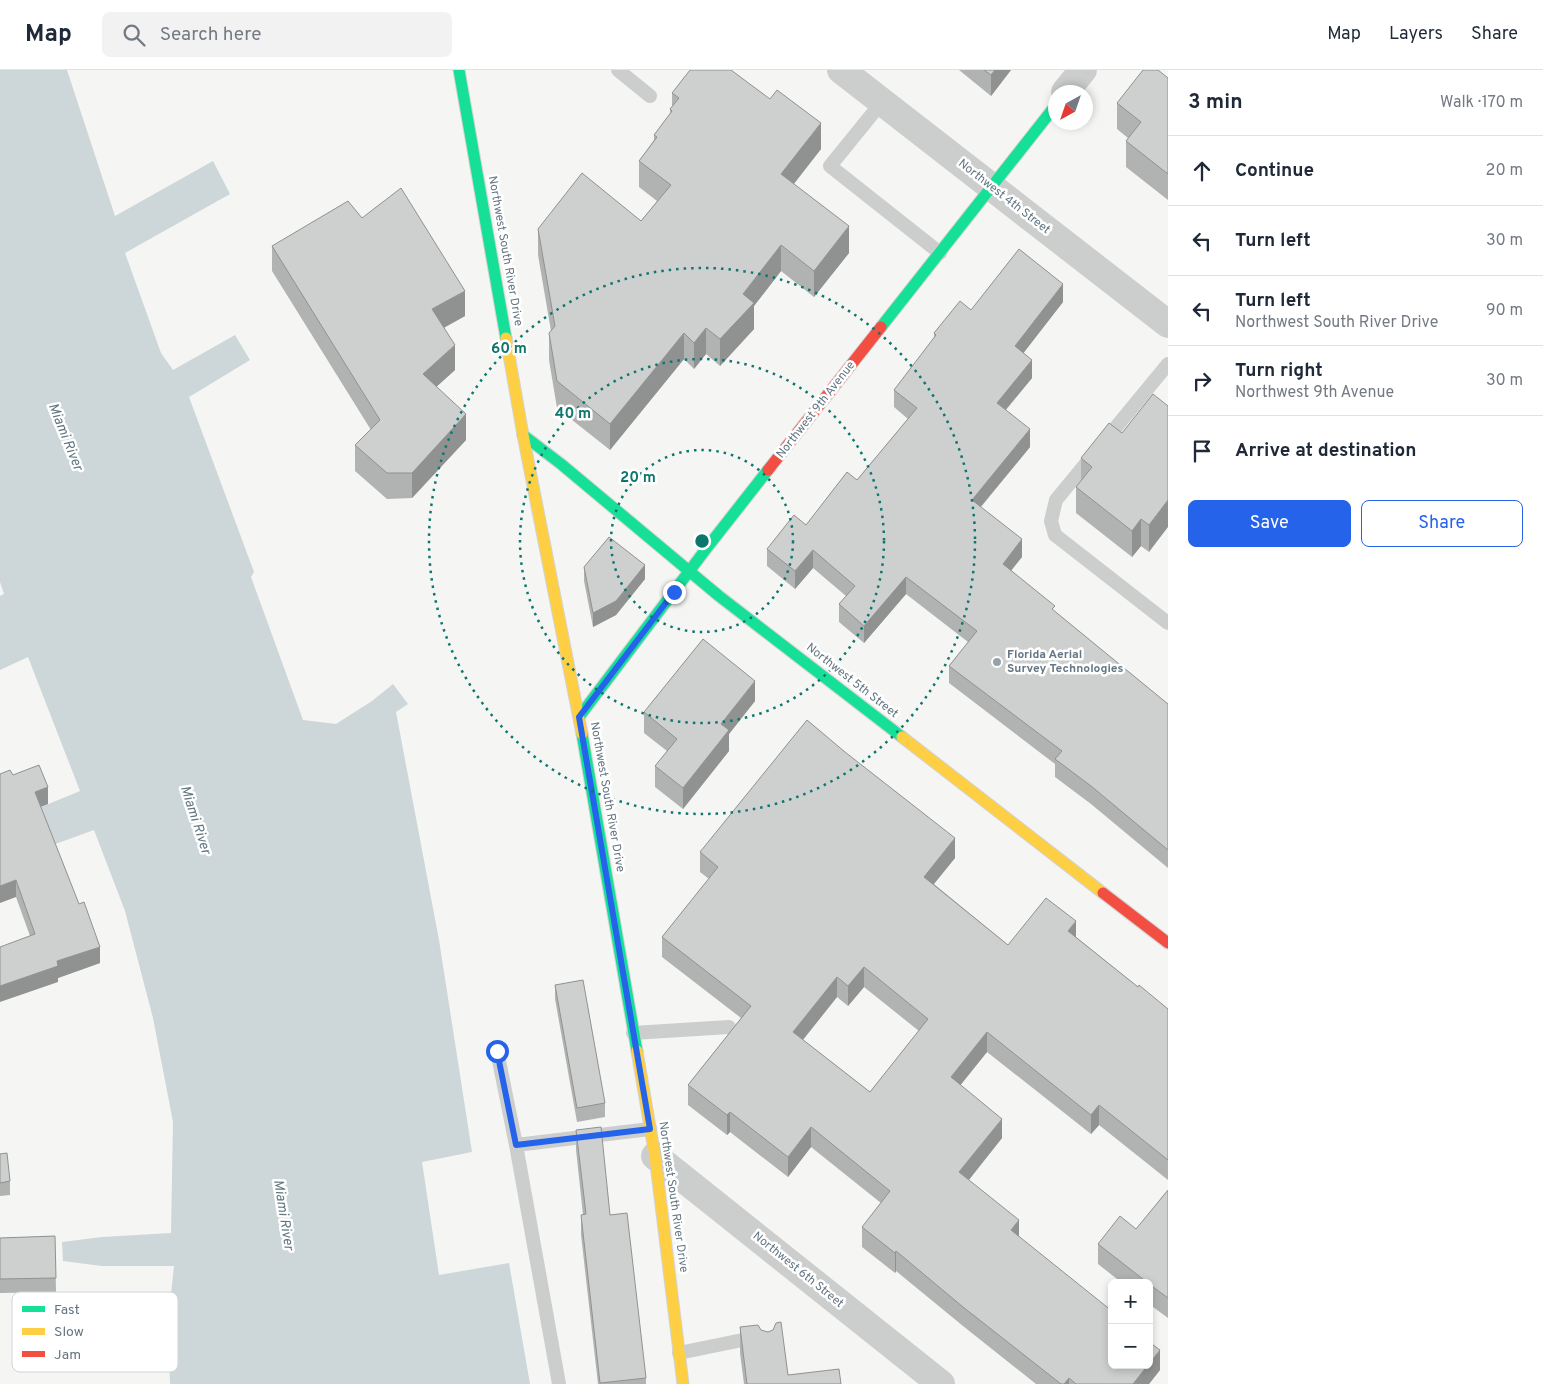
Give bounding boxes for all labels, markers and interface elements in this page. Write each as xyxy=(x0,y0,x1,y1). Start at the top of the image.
search box xyxy=(102,12,452,57)
text: Map xyxy=(25,20,72,50)
icon: search xyxy=(120,21,148,49)
text: Search here xyxy=(160,23,261,47)
text: Map xyxy=(1327,23,1361,46)
text: Layers xyxy=(1389,23,1443,46)
text: Share xyxy=(1471,23,1518,46)
north arrow xyxy=(1048,85,1093,130)
text: 3 min xyxy=(1188,89,1243,116)
text: Walk · 170 m xyxy=(1440,93,1523,113)
street label: Northwest 4th Street xyxy=(955,156,1053,238)
icon: ahead xyxy=(1188,157,1216,185)
text: Continue xyxy=(1235,159,1314,183)
text: 20 m xyxy=(1486,161,1523,181)
street label: Northwest South River Drive xyxy=(484,175,526,327)
icon: left xyxy=(1188,227,1216,255)
text: Turn left xyxy=(1235,229,1311,253)
text: 30 m xyxy=(1486,231,1523,251)
text: Turn left xyxy=(1235,289,1311,313)
icon: left xyxy=(1188,297,1216,325)
text: 90 m xyxy=(1486,301,1523,321)
text: Northwest South River Drive xyxy=(1235,313,1438,333)
text: 60 m xyxy=(491,340,527,359)
street label: Northwest 9th Avenue xyxy=(773,358,859,462)
text: Turn right xyxy=(1235,359,1323,383)
icon: right xyxy=(1188,367,1216,395)
text: 30 m xyxy=(1486,371,1523,391)
text: Northwest 9th Avenue xyxy=(1235,383,1394,403)
water label: Miami River xyxy=(44,401,87,475)
text: 40 m xyxy=(555,405,591,424)
icon: arrive xyxy=(1188,437,1216,465)
text: Arrive at destination xyxy=(1235,439,1416,463)
text: 20 m xyxy=(620,469,656,488)
button: Save xyxy=(1188,500,1351,547)
button: Share xyxy=(1361,500,1523,547)
centre of rings xyxy=(693,532,711,550)
route end xyxy=(663,581,686,604)
street label: Northwest 5th Street xyxy=(803,640,901,722)
place label: Florida Aerial Survey Technologies xyxy=(1007,647,1123,677)
marker: Florida Aerial Survey Technologies xyxy=(991,656,1003,668)
street label: Northwest South River Drive xyxy=(586,721,628,873)
water label: Miami River xyxy=(176,783,215,858)
route start xyxy=(486,1040,509,1063)
street label: Northwest South River Drive xyxy=(654,1120,692,1274)
water label: Miami River xyxy=(269,1178,297,1253)
street label: Northwest 6th Street xyxy=(749,1228,847,1312)
map controls xyxy=(1108,1279,1153,1369)
button: + xyxy=(1108,1279,1153,1324)
legend xyxy=(12,1292,178,1372)
text: Fast xyxy=(54,1302,80,1319)
text: Slow xyxy=(54,1324,84,1341)
button: − xyxy=(1108,1324,1153,1369)
text: Jam xyxy=(54,1347,81,1364)

